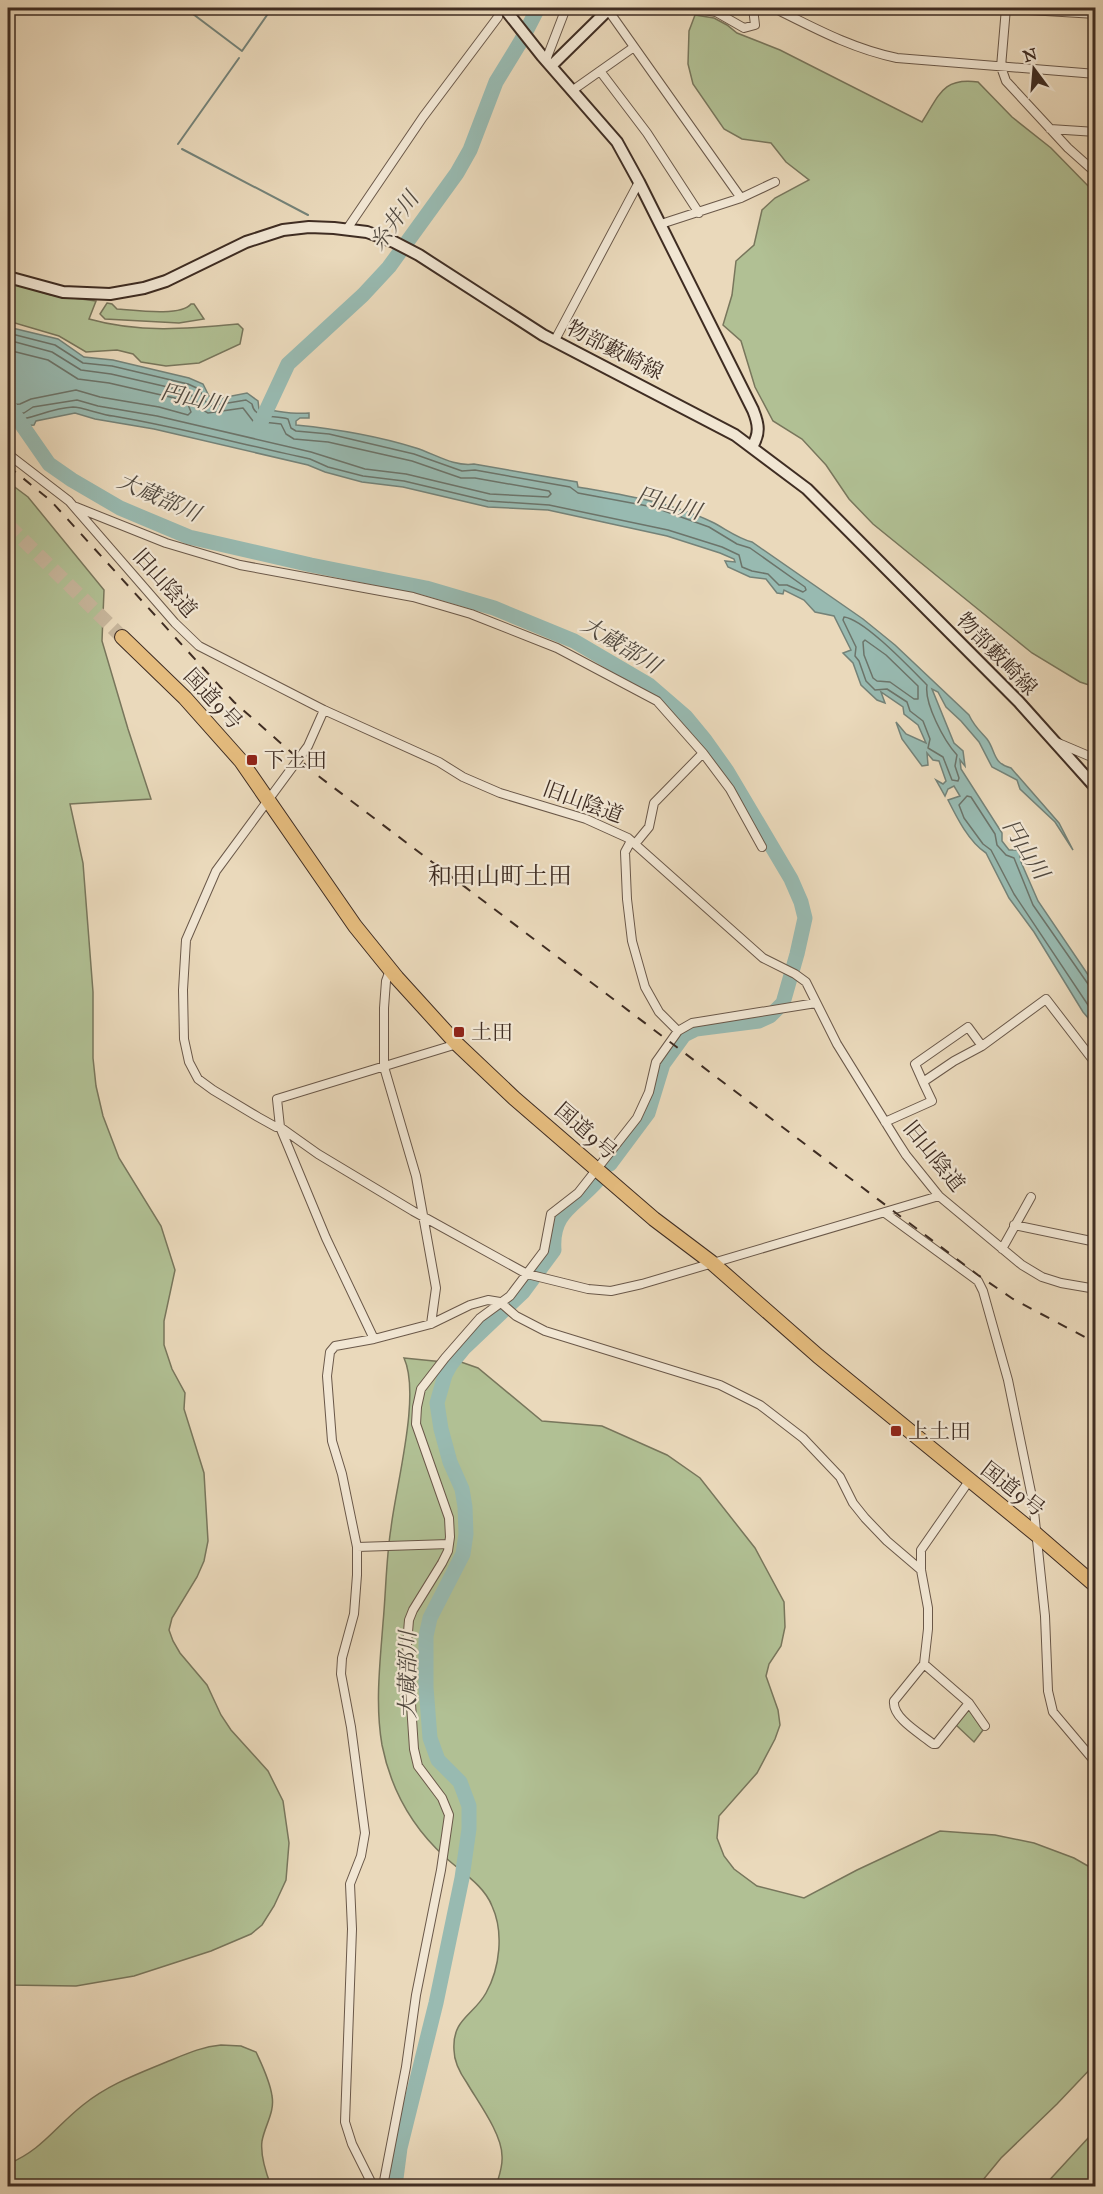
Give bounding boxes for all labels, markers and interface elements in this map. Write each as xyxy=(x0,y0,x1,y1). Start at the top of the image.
north arrow xyxy=(1004,39,1064,99)
text: N xyxy=(1021,44,1040,66)
water label: 糸井川 xyxy=(364,185,425,256)
street label: 物部藪崎線 xyxy=(562,315,668,385)
water label: 円山川 xyxy=(158,377,230,419)
water label: 大蔵部川 xyxy=(113,467,207,528)
water label: 円山川 xyxy=(634,481,706,526)
street label: 旧山陰道 xyxy=(127,543,203,623)
street label: 物部藪崎線 xyxy=(951,607,1043,701)
water label: 大蔵部川 xyxy=(576,611,667,680)
street label: 国道9号 xyxy=(178,663,248,735)
place label: 下土田 xyxy=(264,747,327,773)
marker: 下土田 xyxy=(245,753,259,767)
street label: 旧山陰道 xyxy=(539,775,627,829)
water label: 円山川 xyxy=(997,814,1056,886)
district label: 和田山町土田 xyxy=(428,861,572,891)
place label: 土田 xyxy=(471,1019,513,1045)
marker: 土田 xyxy=(452,1025,466,1039)
street label: 国道9号 xyxy=(549,1097,623,1165)
street label: 旧山陰道 xyxy=(897,1115,971,1197)
place label: 上土田 xyxy=(908,1418,971,1444)
marker: 上土田 xyxy=(889,1424,903,1438)
street label: 国道9号 xyxy=(976,1456,1050,1522)
water label: 大蔵部川 xyxy=(394,1629,421,1719)

